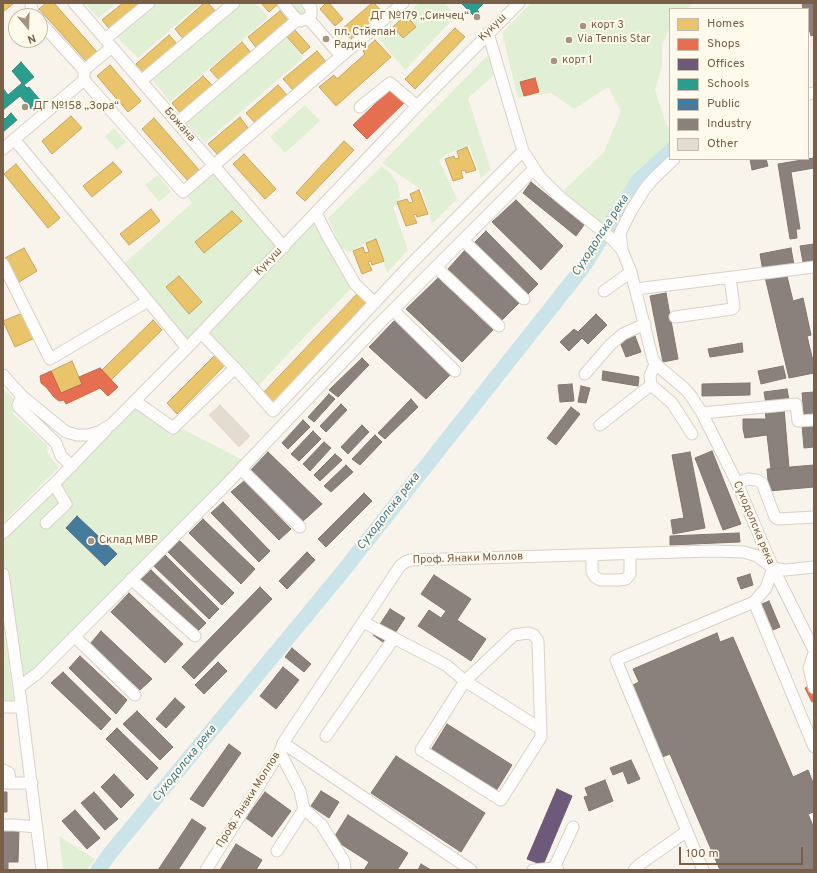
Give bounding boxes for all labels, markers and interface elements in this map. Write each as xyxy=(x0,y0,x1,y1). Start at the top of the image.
north arrow xyxy=(8,8,48,48)
legend xyxy=(669,8,809,160)
place label: ДГ №179 „Синчец“ xyxy=(370,10,469,24)
street label: Кукуш xyxy=(476,11,510,45)
marker: ДГ №179 „Синчец“ xyxy=(472,12,482,22)
text: Homes xyxy=(707,16,744,32)
place label: корт 3 xyxy=(591,19,624,33)
marker: корт 3 xyxy=(578,21,588,31)
place label: пл. Стйепан Радич xyxy=(334,26,396,52)
text: N xyxy=(26,30,38,46)
place label: Via Tennis Star xyxy=(577,33,651,47)
marker: пл. Стйепан Радич xyxy=(321,34,331,44)
marker: Via Tennis Star xyxy=(564,35,574,45)
text: Shops xyxy=(707,36,740,52)
place label: корт 1 xyxy=(562,54,592,68)
marker: корт 1 xyxy=(549,56,559,66)
text: Offices xyxy=(707,56,745,72)
text: Schools xyxy=(707,76,749,92)
text: Public xyxy=(707,96,740,112)
place label: ДГ №158 „Зора“ xyxy=(33,100,119,114)
marker: ДГ №158 „Зора“ xyxy=(20,102,30,112)
street label: Божана xyxy=(161,105,197,145)
text: Industry xyxy=(707,116,752,132)
text: Other xyxy=(707,136,738,152)
water label: Суходолска река xyxy=(569,193,633,279)
street label: Кукуш xyxy=(252,245,286,279)
water label: Суходолска река xyxy=(354,471,424,553)
street label: Суходолска река xyxy=(729,479,777,567)
place label: Склад МВР xyxy=(99,534,158,548)
marker: Склад МВР xyxy=(86,536,96,546)
street label: Проф. Янаки Моллов xyxy=(412,550,524,568)
water label: Суходолска река xyxy=(150,723,220,805)
street label: Проф. Янаки Моллов xyxy=(214,750,284,850)
scale bar xyxy=(681,839,805,865)
text: 100 m xyxy=(686,846,719,862)

